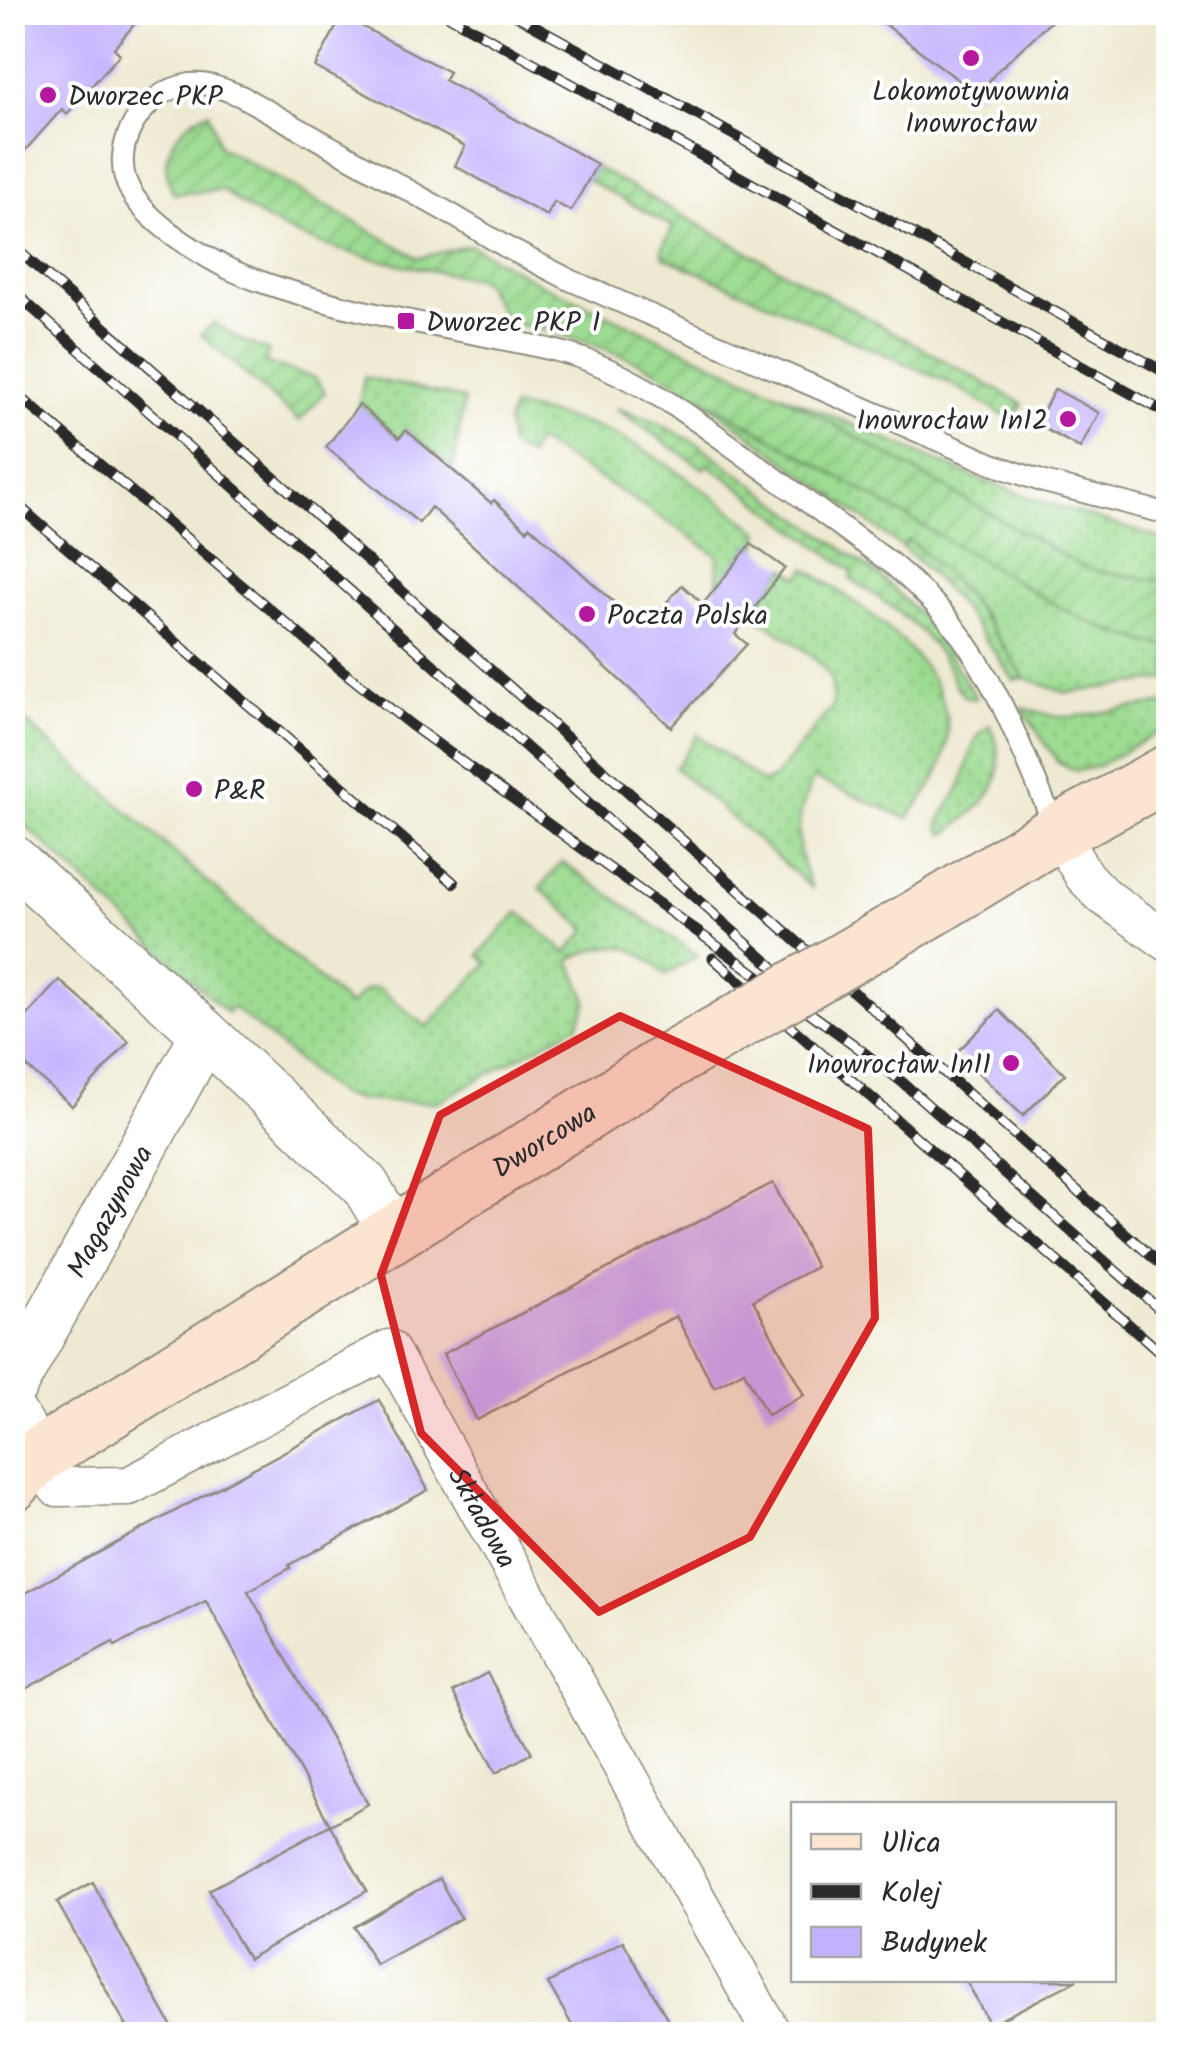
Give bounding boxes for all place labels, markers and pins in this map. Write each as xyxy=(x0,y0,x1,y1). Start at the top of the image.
marker: Lokomotywownia Inowrocław xyxy=(960,47,982,69)
place label: Lokomotywownia Inowrocław xyxy=(872,70,1070,147)
place label: Dworzec PKP xyxy=(68,75,223,120)
marker: Dworzec PKP xyxy=(37,84,59,106)
place label: Dworzec PKP I xyxy=(426,301,600,346)
marker: Dworzec PKP I xyxy=(395,310,417,332)
place label: Inowrocław In12 xyxy=(856,399,1048,444)
marker: Inowrocław In12 xyxy=(1057,408,1079,430)
place label: Poczta Polska xyxy=(607,594,768,639)
marker: Poczta Polska xyxy=(576,603,598,625)
place label: P&R xyxy=(214,769,265,814)
marker: P&R xyxy=(183,778,205,800)
place label: Inowrocław In11 xyxy=(807,1043,991,1088)
marker: Inowrocław In11 xyxy=(1000,1052,1022,1074)

